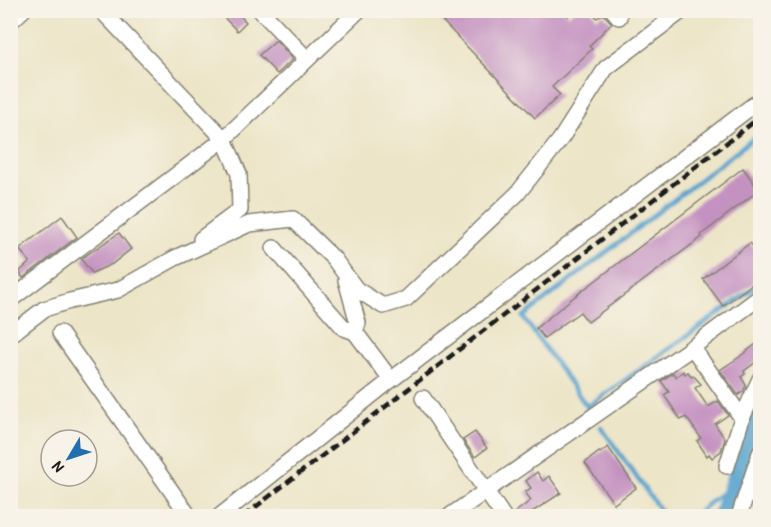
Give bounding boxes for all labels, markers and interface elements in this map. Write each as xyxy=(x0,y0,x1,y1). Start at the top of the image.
north arrow xyxy=(39,428,99,488)
text: N xyxy=(46,457,69,478)

